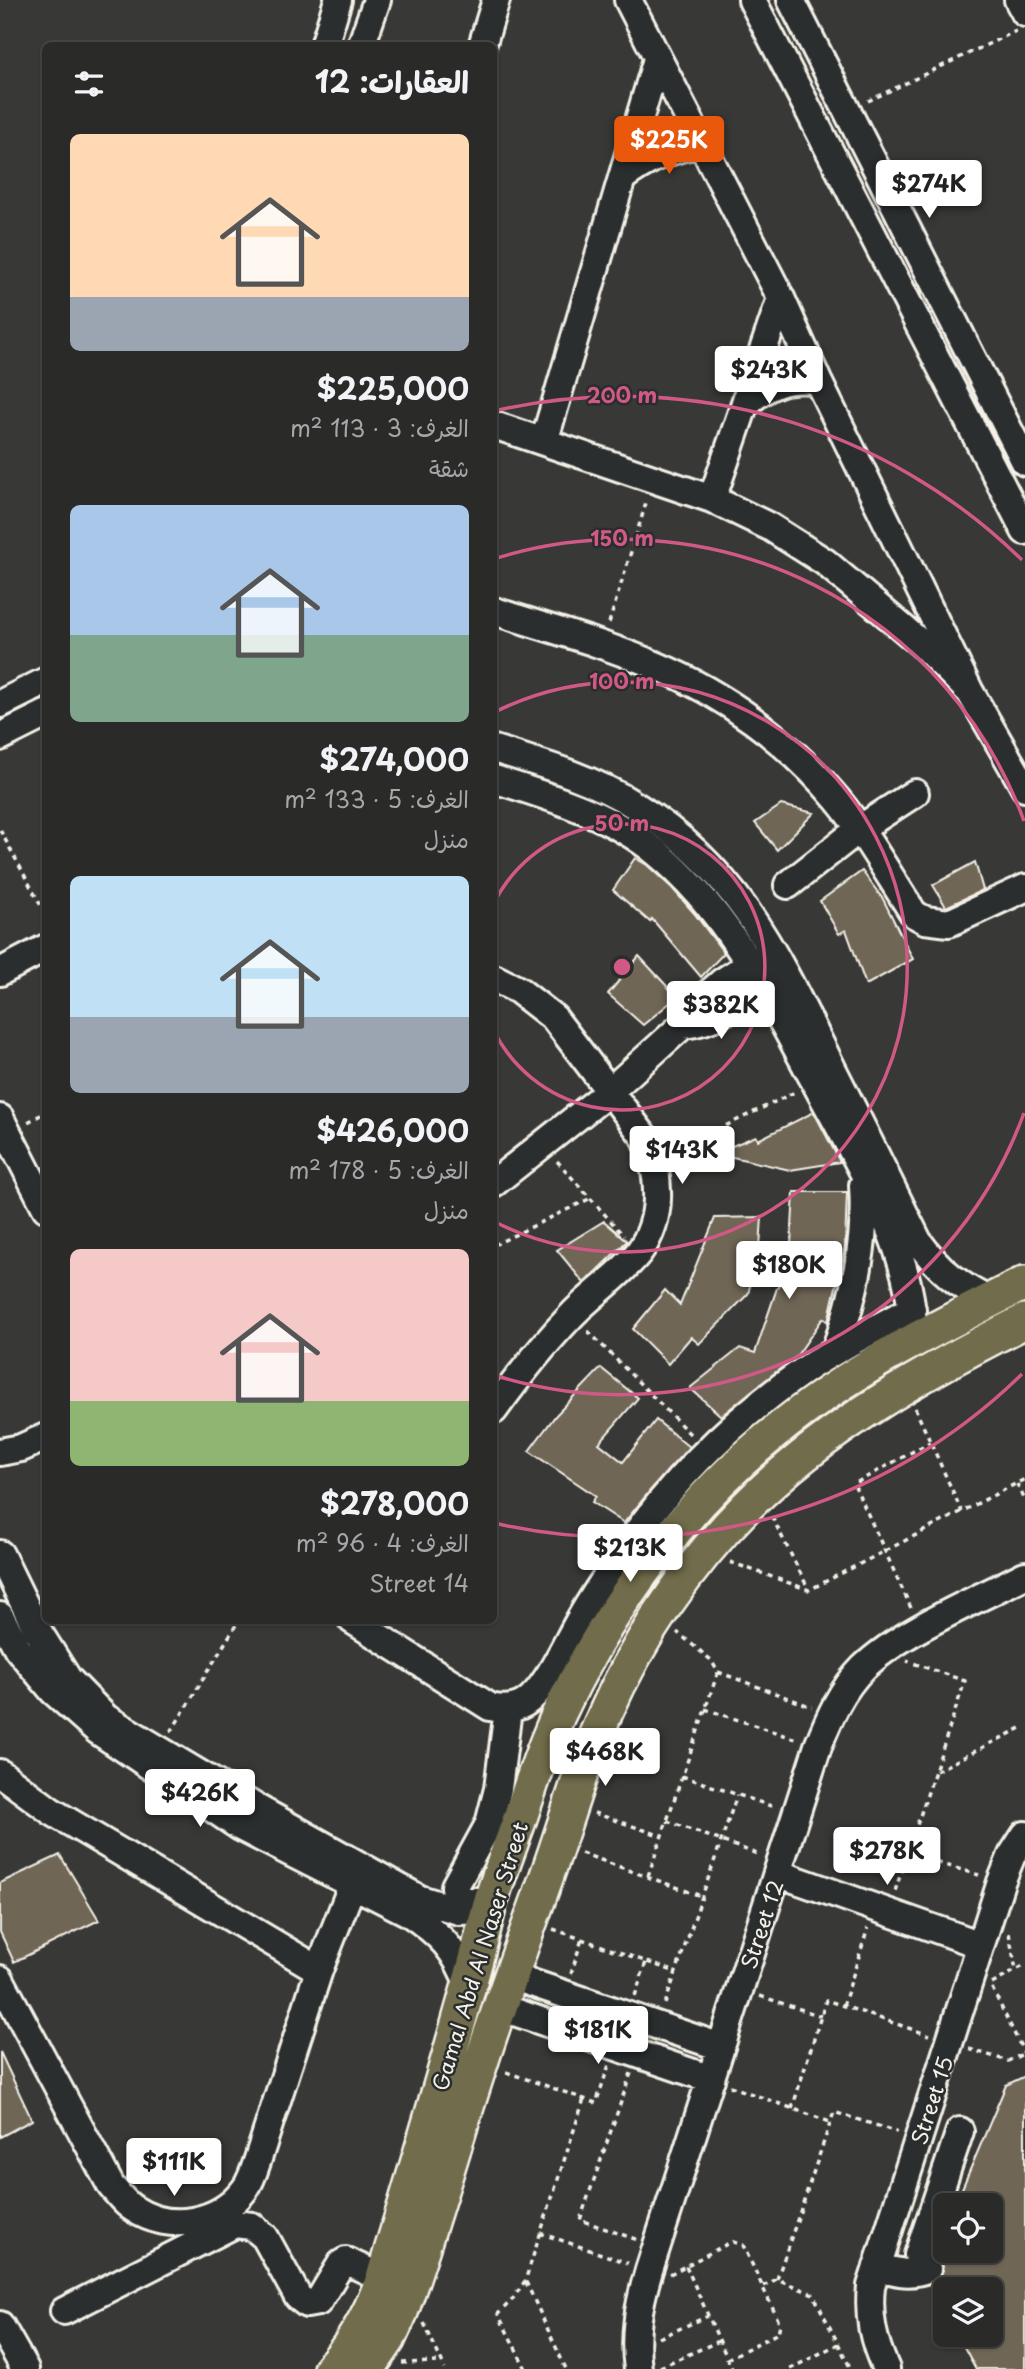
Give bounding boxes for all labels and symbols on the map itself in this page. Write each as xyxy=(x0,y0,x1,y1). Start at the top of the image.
pin: $225K xyxy=(620,116,718,176)
pin: $274K xyxy=(880,160,978,220)
pin: $243K xyxy=(720,346,818,406)
text: 200 m xyxy=(587,378,657,410)
text: 150 m xyxy=(590,521,654,553)
text: 100 m xyxy=(589,664,655,696)
text: 50 m xyxy=(595,806,649,838)
centre of rings xyxy=(610,955,634,979)
pin: $382K xyxy=(672,982,770,1041)
pin: $143K xyxy=(633,1126,731,1186)
pin: $180K xyxy=(740,1242,838,1301)
pin: $213K xyxy=(581,1524,679,1584)
pin: $468K xyxy=(556,1728,654,1788)
pin: $426K xyxy=(151,1770,249,1829)
street label: Gamal Abd Al Naser Street xyxy=(423,1818,535,2094)
pin: $278K xyxy=(838,1828,936,1887)
street label: Street 12 xyxy=(732,1875,790,1973)
pin: $181K xyxy=(549,2007,647,2066)
street label: Street 15 xyxy=(902,2051,960,2149)
pin: $111K xyxy=(125,2138,223,2198)

